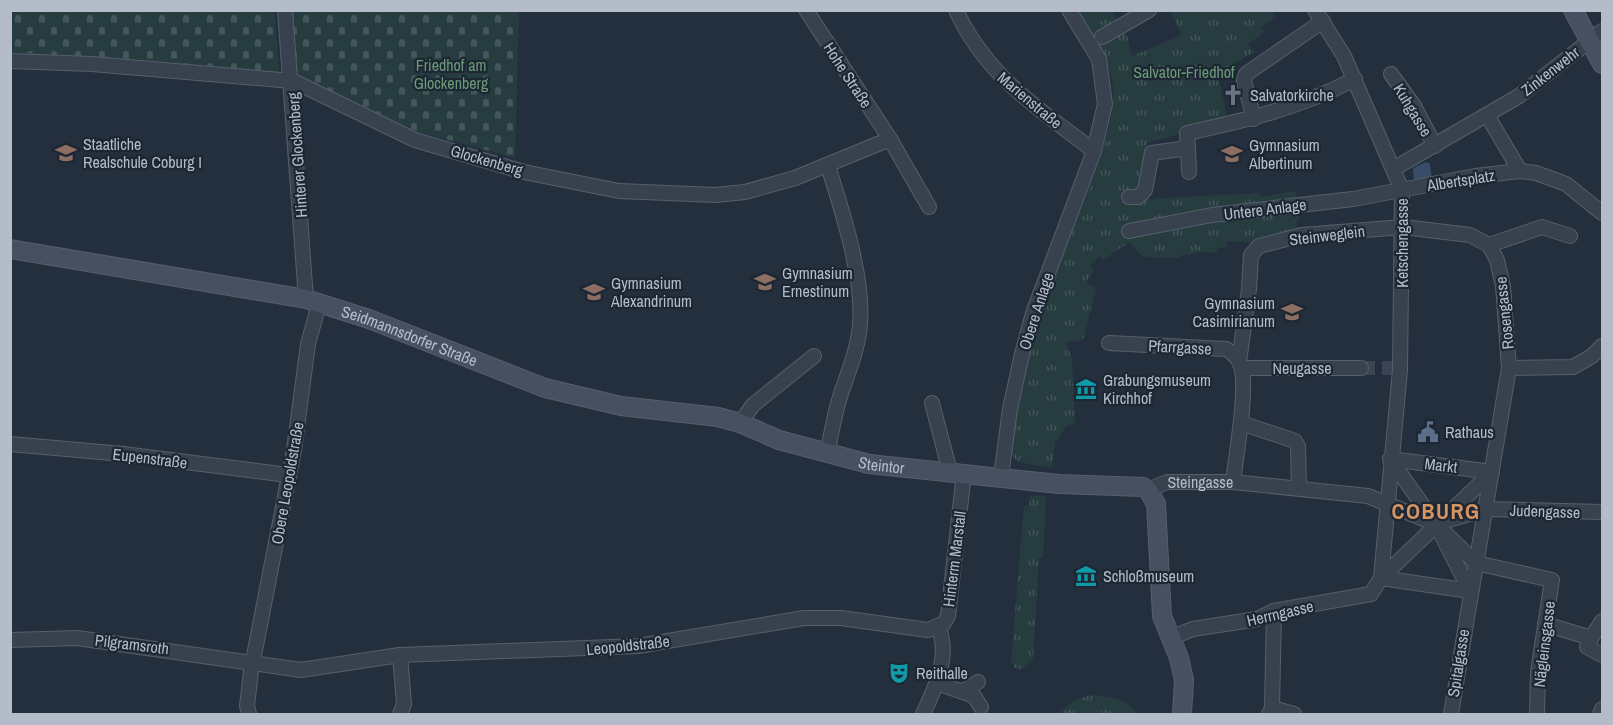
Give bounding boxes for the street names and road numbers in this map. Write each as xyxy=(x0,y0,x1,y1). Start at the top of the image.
street label: Hohe Straße xyxy=(819,38,877,112)
street label: Zinkenwehr xyxy=(1516,41,1584,101)
street label: Marienstraße xyxy=(993,66,1067,134)
street label: Kuhgasse xyxy=(1389,79,1437,141)
street label: Hinterer Glockenberg xyxy=(282,91,312,218)
street label: Glockenberg xyxy=(448,139,526,181)
street label: Albertsplatz xyxy=(1424,164,1497,196)
street label: Untere Anlage xyxy=(1222,193,1308,225)
street label: Ketschengasse xyxy=(1391,198,1413,288)
street label: Steinweglein xyxy=(1288,219,1366,251)
street label: Obere Anlage xyxy=(1013,269,1059,353)
street label: Rosengasse xyxy=(1489,276,1519,350)
street label: Seidmannsdorfer Straße xyxy=(339,300,481,371)
street label: Pfarrgasse xyxy=(1148,334,1212,360)
street label: Neugasse xyxy=(1272,357,1332,379)
street label: Obere Leopoldstraße xyxy=(265,420,309,546)
street label: Eupenstraße xyxy=(111,443,189,473)
street label: Steintor xyxy=(856,451,906,479)
street label: Markt xyxy=(1423,452,1459,478)
street label: Steingasse xyxy=(1168,471,1233,493)
street label: Judengasse xyxy=(1509,499,1581,523)
street label: Hinterm Marstall xyxy=(937,510,971,608)
street label: Herrngasse xyxy=(1244,595,1316,631)
street label: Nägleinsgasse xyxy=(1528,600,1560,688)
street label: Spitalgasse xyxy=(1442,627,1474,699)
street label: Pilgramsroth xyxy=(94,629,170,659)
street label: Leopoldstraße xyxy=(585,630,671,660)

